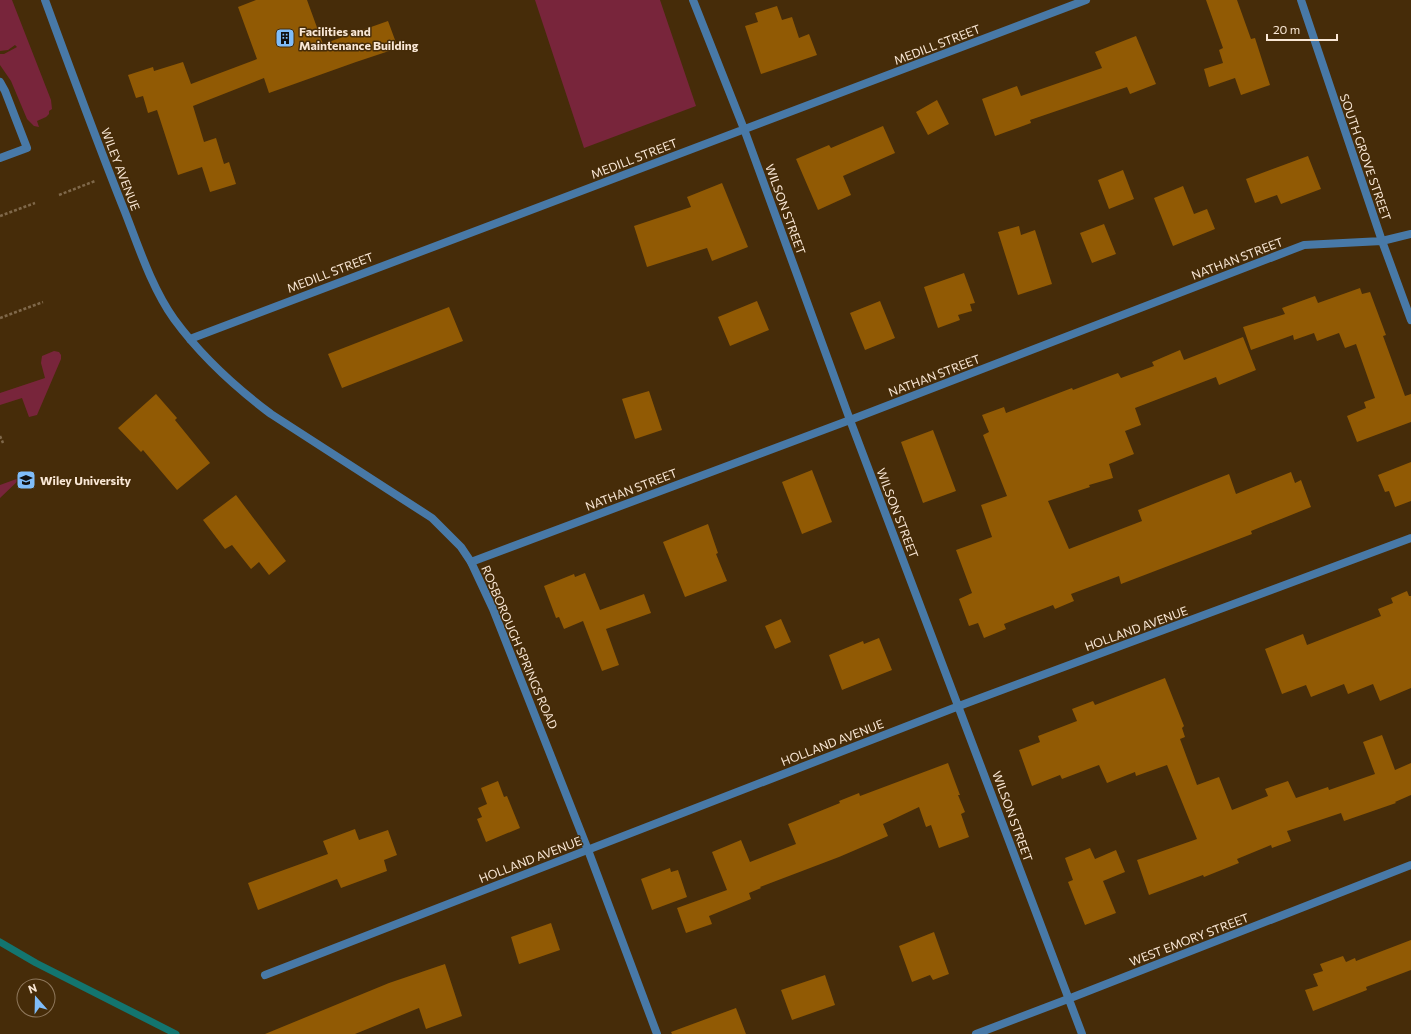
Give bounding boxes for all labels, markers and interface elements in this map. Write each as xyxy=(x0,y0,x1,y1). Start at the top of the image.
scale bar xyxy=(1267,16,1337,42)
street label: MEDILL STREET xyxy=(892,21,982,67)
text: 20 m xyxy=(1273,22,1300,36)
place label: Facilities and Maintenance Building xyxy=(299,24,419,52)
building icon: Facilities and Maintenance Building xyxy=(274,27,296,49)
street label: SOUTH GROVE STREET xyxy=(1338,92,1394,222)
street label: WILEY AVENUE xyxy=(99,126,143,212)
street label: MEDILL STREET xyxy=(589,135,679,181)
street label: WILSON STREET xyxy=(763,162,809,256)
street label: NATHAN STREET xyxy=(1189,234,1285,282)
street label: MEDILL STREET xyxy=(285,249,375,295)
street label: NATHAN STREET xyxy=(886,351,982,399)
street label: NATHAN STREET xyxy=(583,465,679,513)
street label: WILSON STREET xyxy=(874,466,922,560)
school or university icon: Wiley University xyxy=(15,469,37,491)
place label: Wiley University xyxy=(40,473,132,487)
street label: ROSBOROUGH SPRINGS ROAD xyxy=(479,563,561,731)
street label: HOLLAND AVENUE xyxy=(1083,603,1189,653)
street label: HOLLAND AVENUE xyxy=(779,716,885,768)
street label: WILSON STREET xyxy=(990,769,1036,863)
street label: HOLLAND AVENUE xyxy=(477,833,583,885)
street label: WEST EMORY STREET xyxy=(1127,910,1251,968)
north arrow xyxy=(16,978,56,1018)
text: N xyxy=(26,981,39,996)

